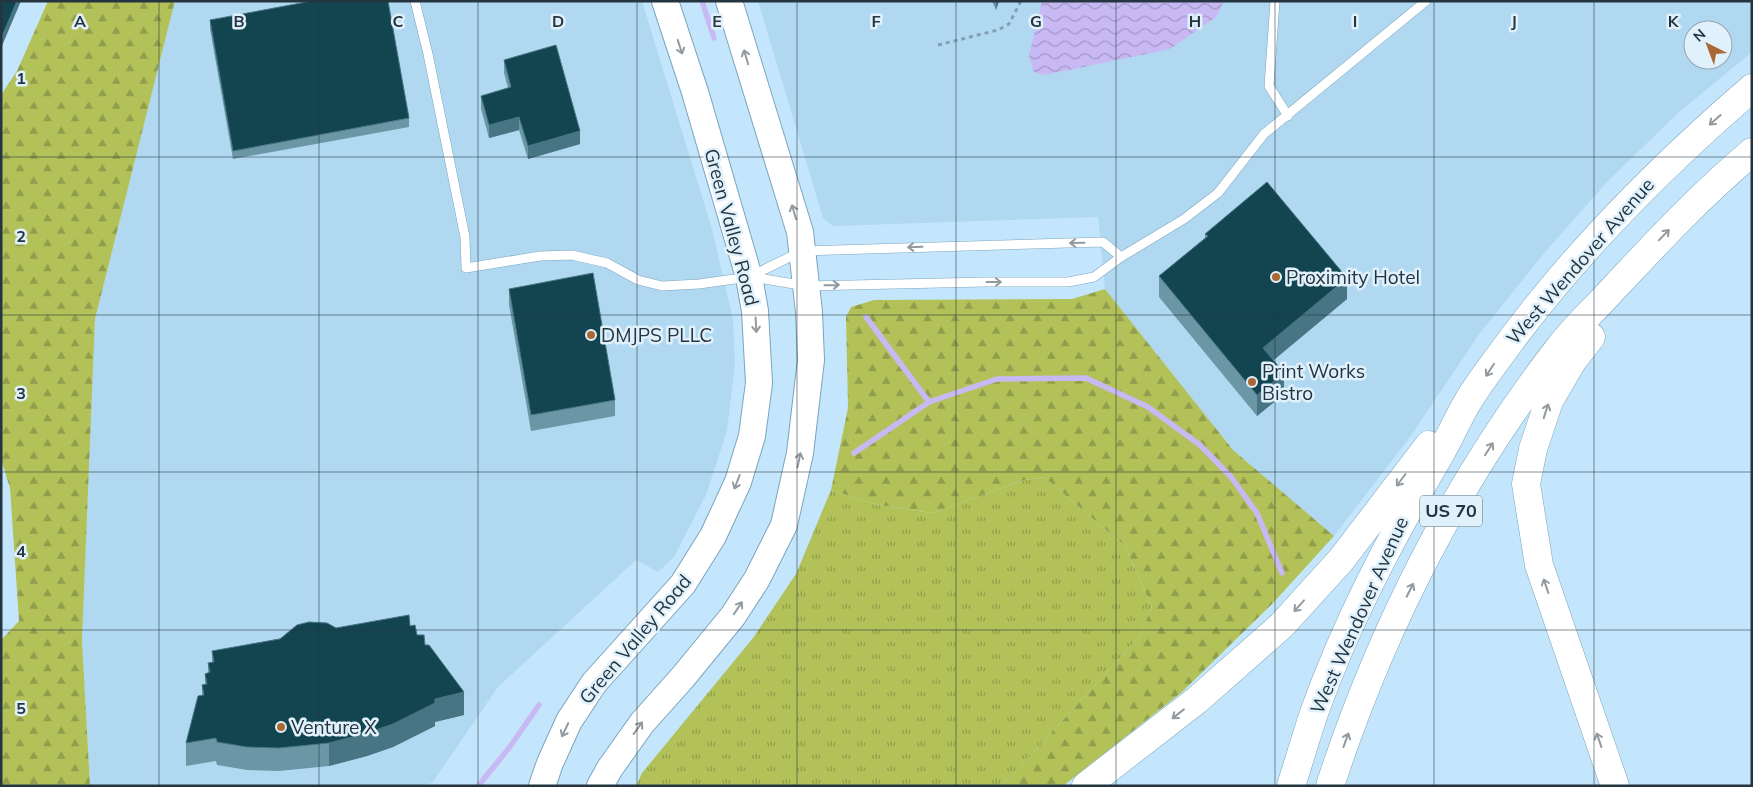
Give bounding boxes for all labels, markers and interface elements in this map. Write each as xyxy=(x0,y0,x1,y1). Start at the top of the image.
text: A xyxy=(74,11,86,31)
text: B xyxy=(233,11,245,31)
text: C xyxy=(393,11,404,31)
text: D xyxy=(552,11,564,31)
text: E xyxy=(712,11,722,31)
text: F xyxy=(871,11,881,31)
text: G xyxy=(1030,11,1042,31)
text: H xyxy=(1189,11,1201,31)
text: I xyxy=(1353,11,1357,31)
text: J xyxy=(1511,11,1517,31)
text: K xyxy=(1668,11,1680,31)
north arrow xyxy=(1683,20,1733,70)
text: N xyxy=(1689,25,1709,46)
one-way arrow xyxy=(675,38,685,54)
one-way arrow xyxy=(741,49,751,65)
text: 1 xyxy=(16,68,26,88)
one-way arrow xyxy=(1708,114,1721,125)
street label: Green Valley Road xyxy=(699,146,765,308)
street label: West Wendover Avenue xyxy=(1501,173,1659,349)
one-way arrow xyxy=(789,204,799,220)
text: 2 xyxy=(16,226,26,246)
one-way arrow xyxy=(1658,229,1670,242)
one-way arrow xyxy=(1069,238,1086,248)
one-way arrow xyxy=(907,243,923,252)
place label: Proximity Hotel xyxy=(1286,265,1420,289)
marker: Proximity Hotel xyxy=(1270,271,1282,283)
one-way arrow xyxy=(986,277,1002,287)
one-way arrow xyxy=(823,281,839,290)
one-way arrow xyxy=(751,316,761,332)
place label: DMJPS PLLC xyxy=(601,323,712,347)
marker: DMJPS PLLC xyxy=(585,329,597,341)
place label: Print Works Bistro xyxy=(1262,359,1365,405)
one-way arrow xyxy=(1485,363,1495,377)
marker: Print Works Bistro xyxy=(1246,376,1258,388)
text: 3 xyxy=(16,383,26,403)
one-way arrow xyxy=(1542,404,1551,419)
one-way arrow xyxy=(1484,442,1494,456)
one-way arrow xyxy=(794,452,804,468)
one-way arrow xyxy=(1396,473,1407,486)
one-way arrow xyxy=(732,474,741,489)
road number: US 70 xyxy=(1420,496,1482,526)
street label: West Wendover Avenue xyxy=(1305,513,1413,717)
text: 4 xyxy=(16,541,26,561)
street label: Green Valley Road xyxy=(574,569,696,709)
one-way arrow xyxy=(1541,579,1550,594)
one-way arrow xyxy=(1405,583,1415,598)
one-way arrow xyxy=(1293,599,1305,612)
one-way arrow xyxy=(733,602,743,616)
text: 5 xyxy=(16,698,26,718)
one-way arrow xyxy=(1172,709,1185,720)
place label: Venture X xyxy=(291,715,377,739)
marker: Venture X xyxy=(275,721,287,733)
one-way arrow xyxy=(560,722,570,737)
one-way arrow xyxy=(633,722,644,735)
one-way arrow xyxy=(1594,732,1604,748)
one-way arrow xyxy=(1342,733,1351,748)

